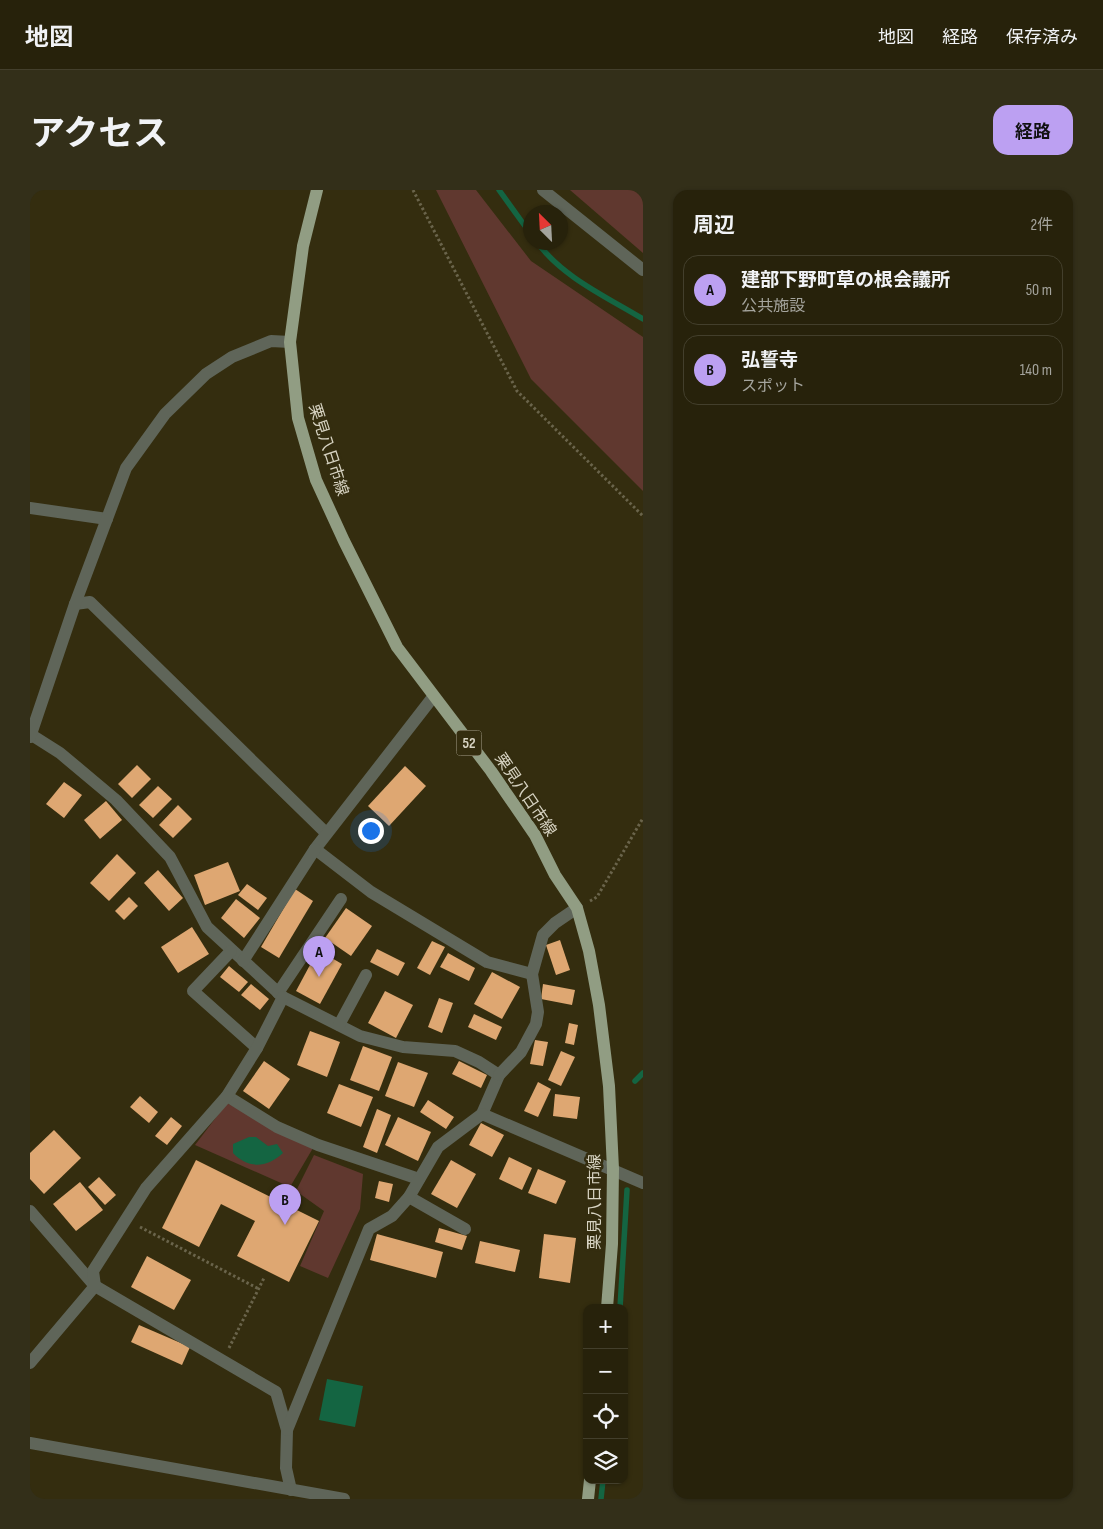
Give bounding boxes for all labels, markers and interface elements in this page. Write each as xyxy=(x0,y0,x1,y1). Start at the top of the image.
text: 地図 xyxy=(25,23,73,52)
text: 地図 xyxy=(878,27,914,48)
text: 経路 xyxy=(942,27,978,48)
text: 保存済み xyxy=(1006,27,1078,48)
button: 経路 xyxy=(993,105,1073,155)
text: アクセス xyxy=(30,113,168,156)
north arrow xyxy=(523,205,568,250)
text: 周辺 xyxy=(693,213,735,238)
text: 2件 xyxy=(1030,216,1053,235)
text: 建部下野町草の根会議所 xyxy=(741,269,950,292)
text: A xyxy=(706,281,714,300)
text: 50 m xyxy=(1026,281,1052,300)
text: 公共施設 xyxy=(741,297,805,316)
text: 弘誓寺 xyxy=(741,349,798,372)
text: B xyxy=(706,361,714,380)
text: 140 m xyxy=(1020,361,1052,380)
text: スポット xyxy=(741,377,805,396)
street label: 栗見八日市線 xyxy=(304,401,352,499)
road number: 52 xyxy=(456,730,482,756)
street label: 栗見八日市線 xyxy=(490,750,560,840)
your location xyxy=(358,818,384,844)
pin: A xyxy=(303,936,335,977)
street label: 栗見八日市線 xyxy=(586,1154,605,1250)
pin: B xyxy=(269,1184,301,1225)
map controls xyxy=(583,1304,628,1484)
button: + xyxy=(583,1304,628,1349)
button: − xyxy=(583,1349,628,1394)
button: locate xyxy=(583,1394,628,1439)
button: layers xyxy=(583,1439,628,1484)

